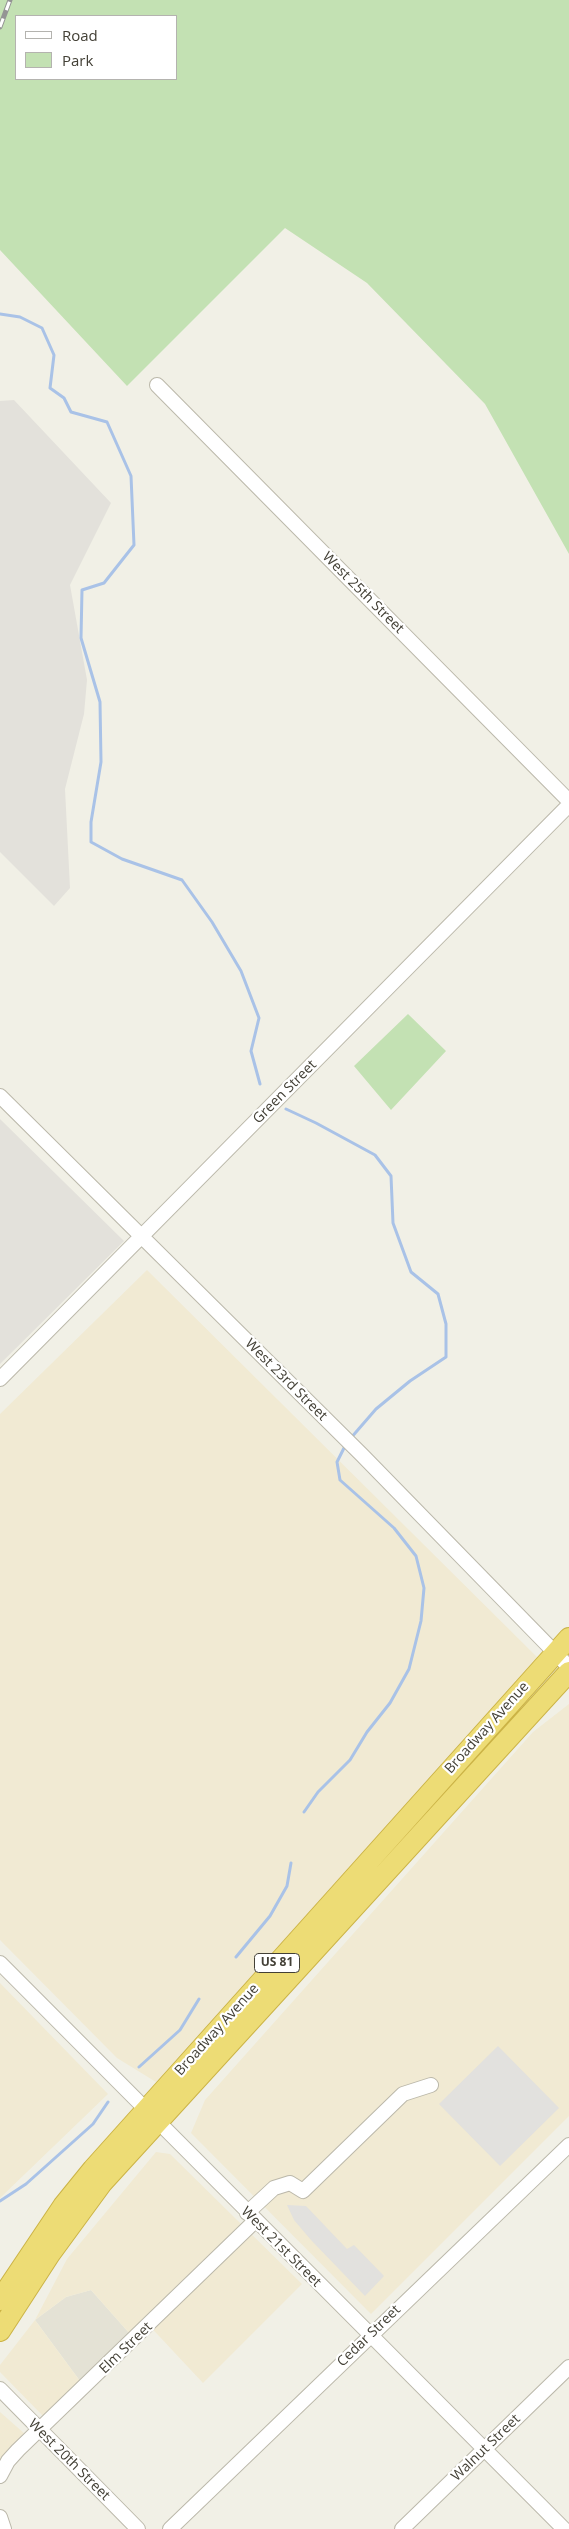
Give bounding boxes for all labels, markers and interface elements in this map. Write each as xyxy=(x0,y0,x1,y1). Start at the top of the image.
legend xyxy=(15,15,178,80)
text: Road xyxy=(62,25,98,45)
text: Park xyxy=(62,50,93,70)
street label: West 25th Street xyxy=(319,549,407,637)
street label: Green Street xyxy=(250,1057,320,1127)
street label: West 23rd Street xyxy=(241,1335,331,1425)
street label: Broadway Avenue xyxy=(441,1679,533,1777)
road number: US 81 xyxy=(254,1954,300,1972)
street label: Broadway Avenue xyxy=(171,1981,263,2079)
street label: West 21st Street xyxy=(237,2203,325,2291)
street label: Cedar Street xyxy=(334,2302,404,2370)
street label: Elm Street xyxy=(96,2319,156,2377)
street label: Walnut Street xyxy=(448,2411,524,2485)
street label: West 20th Street xyxy=(25,2416,113,2504)

